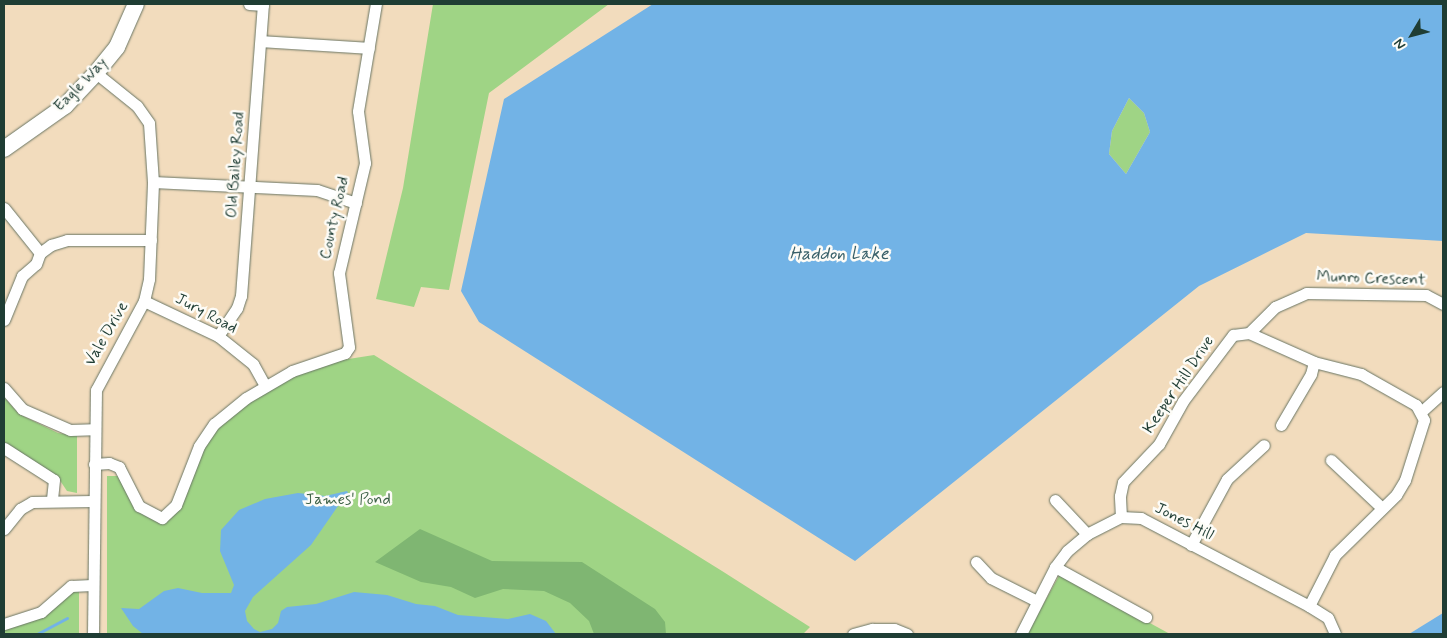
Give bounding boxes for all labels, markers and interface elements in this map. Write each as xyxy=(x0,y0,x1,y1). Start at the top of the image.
north arrow xyxy=(1387,10,1437,60)
text: N xyxy=(1390,35,1410,53)
street label: Eagle Way xyxy=(50,53,112,117)
street label: Old Bailey Road xyxy=(223,112,249,218)
street label: County Road xyxy=(316,175,354,261)
water label: Haddon Lake xyxy=(789,243,889,265)
street label: Munro Crescent xyxy=(1316,268,1426,290)
street label: Jury Road xyxy=(172,290,240,338)
street label: Vale Drive xyxy=(81,299,133,369)
street label: Keeper Hill Drive xyxy=(1139,333,1219,437)
park label: James' Pond xyxy=(305,490,391,510)
street label: Jones Hill xyxy=(1151,499,1217,545)

